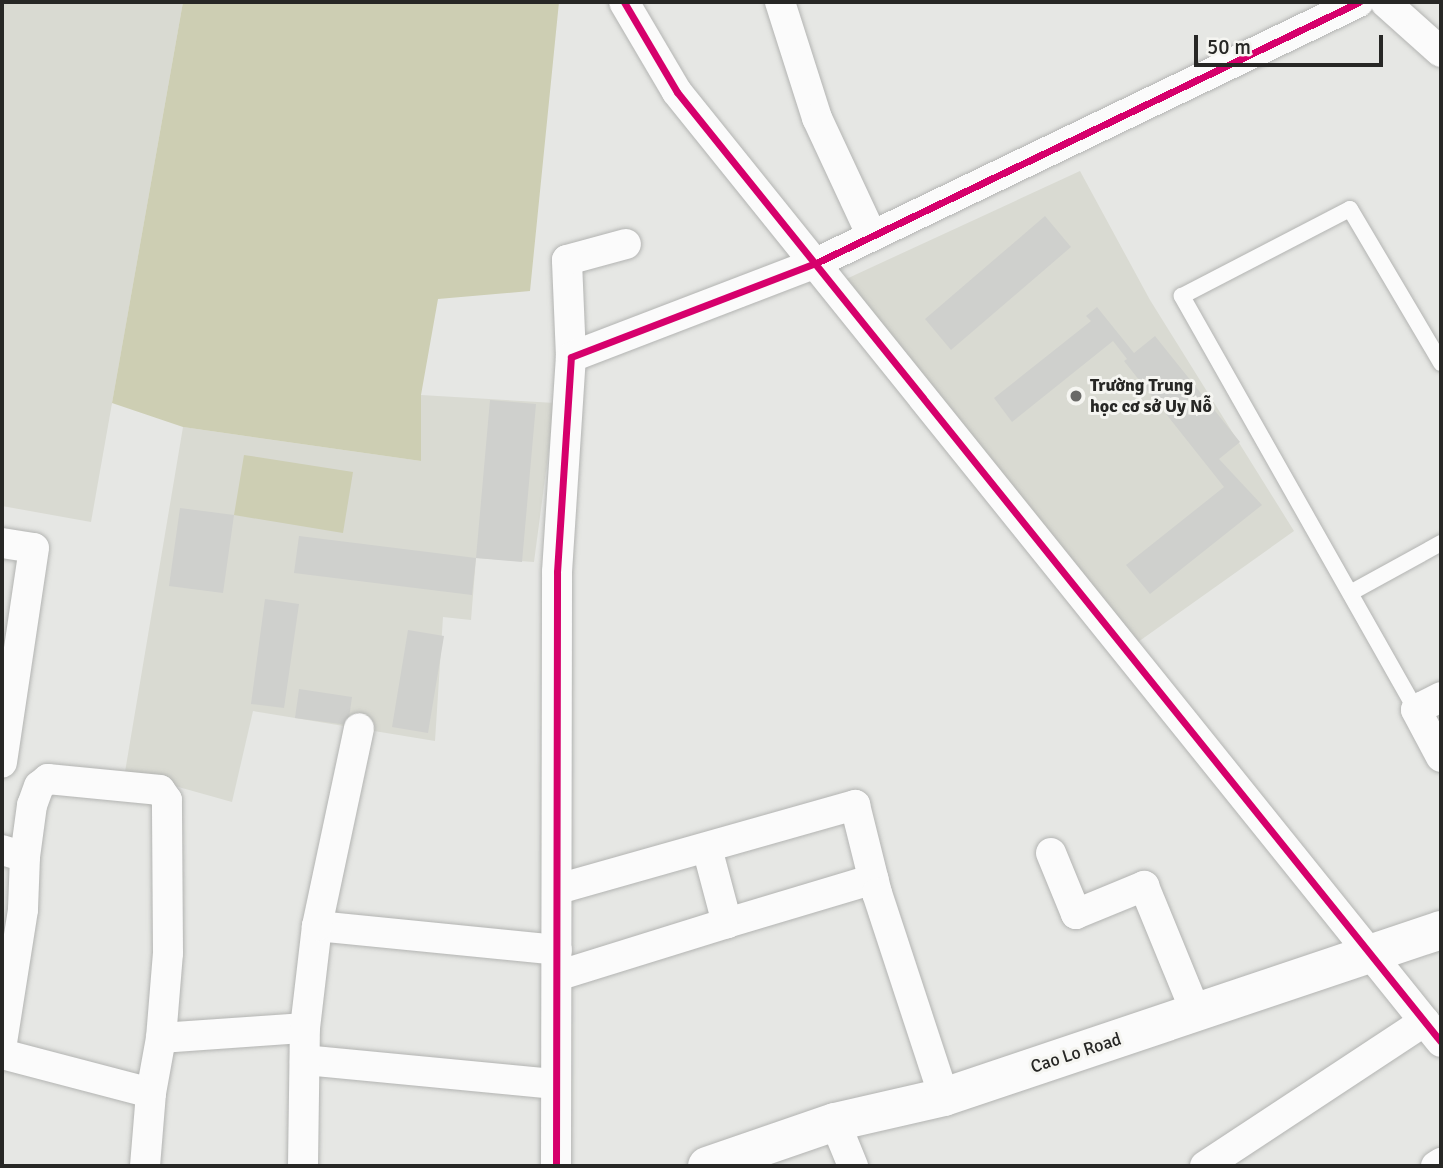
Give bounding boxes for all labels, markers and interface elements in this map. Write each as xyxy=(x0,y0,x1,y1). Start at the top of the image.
scale bar xyxy=(1198,21,1387,65)
text: 50 m xyxy=(1207,34,1251,60)
place label: Trường Trung học cơ sở Uy Nỗ xyxy=(1090,375,1212,418)
marker: Trường Trung học cơ sở Uy Nỗ xyxy=(1068,388,1084,404)
street label: Cao Lo Road xyxy=(1028,1028,1124,1078)

